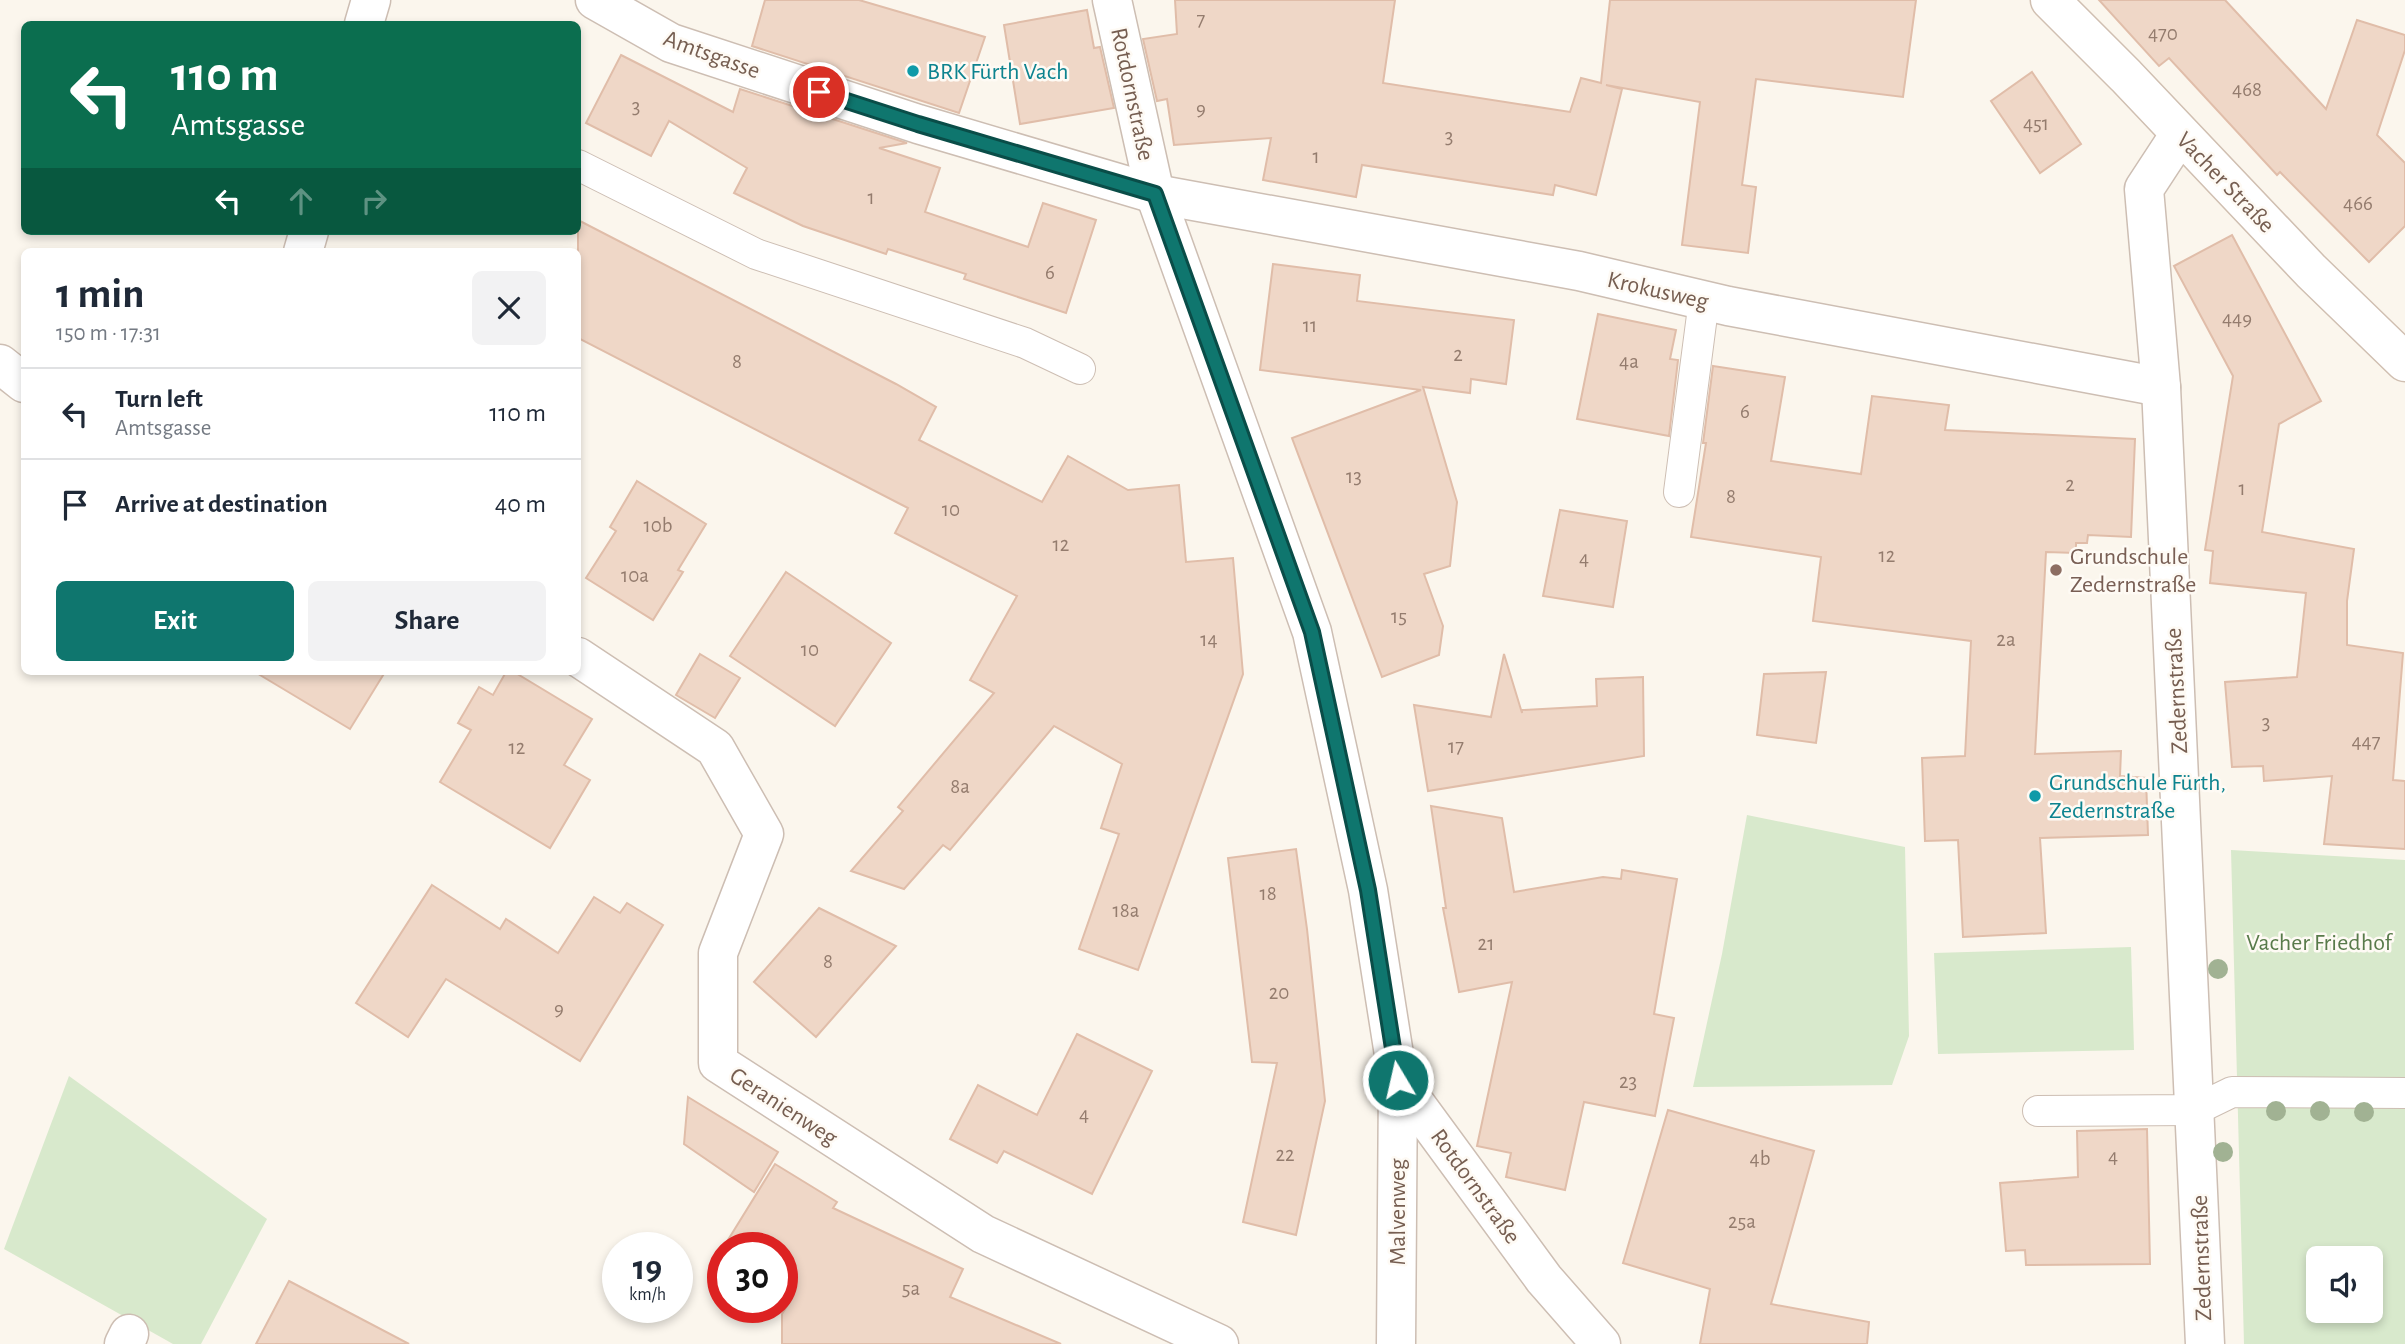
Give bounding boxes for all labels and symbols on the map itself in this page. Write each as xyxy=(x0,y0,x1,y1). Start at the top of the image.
house number: 7 xyxy=(1197,9,1206,30)
house number: 470 xyxy=(2148,23,2178,44)
street label: Amtsgasse xyxy=(660,26,763,83)
street label: Rotdornstraße xyxy=(1106,26,1158,163)
place label: BRK Fürth Vach xyxy=(927,60,1068,84)
pin xyxy=(789,62,849,122)
marker: BRK Fürth Vach xyxy=(905,63,921,79)
house number: 468 xyxy=(2232,79,2262,100)
house number: 3 xyxy=(632,96,640,117)
house number: 9 xyxy=(1196,98,1206,119)
house number: 451 xyxy=(2023,113,2049,134)
house number: 3 xyxy=(1445,126,1453,147)
street label: Vacher Straße xyxy=(2172,128,2279,238)
house number: 1 xyxy=(1312,146,1320,167)
house number: 1 xyxy=(867,187,875,208)
house number: 466 xyxy=(2343,193,2373,214)
house number: 6 xyxy=(1045,262,1055,283)
street label: Krokusweg xyxy=(1605,268,1711,314)
house number: 449 xyxy=(2222,308,2252,329)
house number: 11 xyxy=(1303,315,1317,336)
house number: 2 xyxy=(1453,344,1463,365)
house number: 8 xyxy=(732,351,742,372)
house number: 4a xyxy=(1619,351,1639,372)
house number: 6 xyxy=(1740,401,1750,422)
house number: 13 xyxy=(1346,466,1362,487)
house number: 2 xyxy=(2065,474,2075,495)
house number: 1 xyxy=(2238,478,2246,499)
house number: 8 xyxy=(1726,486,1736,507)
house number: 10 xyxy=(942,499,960,520)
house number: 10b xyxy=(643,515,673,536)
house number: 12 xyxy=(1053,534,1069,555)
house number: 12 xyxy=(1879,545,1895,566)
place label: Grundschule Zedernstraße xyxy=(2070,545,2196,597)
house number: 4 xyxy=(1579,548,1589,569)
marker: Grundschule Zedernstraße xyxy=(2048,562,2064,578)
house number: 10a xyxy=(621,565,649,586)
house number: 15 xyxy=(1391,606,1407,627)
street label: Zedernstraße xyxy=(2162,627,2192,755)
house number: 14 xyxy=(1200,629,1218,650)
house number: 2a xyxy=(1996,629,2016,650)
house number: 10 xyxy=(801,639,819,660)
house number: 3 xyxy=(2262,712,2270,733)
house number: 447 xyxy=(2352,731,2381,752)
house number: 17 xyxy=(1448,736,1464,757)
house number: 12 xyxy=(509,737,525,758)
place label: Grundschule Fürth, Zedernstraße xyxy=(2049,771,2226,823)
house number: 8a xyxy=(950,776,970,797)
marker: Grundschule Fürth, Zedernstraße xyxy=(2027,788,2043,804)
house number: 18 xyxy=(1259,883,1277,904)
house number: 18a xyxy=(1113,900,1140,921)
park label: Vacher Friedhof xyxy=(2246,931,2393,955)
house number: 21 xyxy=(1478,933,1494,954)
house number: 8 xyxy=(823,951,833,972)
house number: 20 xyxy=(1269,982,1289,1003)
house number: 9 xyxy=(554,998,564,1019)
position arrow xyxy=(1361,1043,1435,1117)
street label: Geranienweg xyxy=(725,1063,842,1151)
house number: 23 xyxy=(1619,1071,1637,1092)
house number: 4 xyxy=(1079,1104,1089,1125)
street label: Rotdornstraße xyxy=(1426,1125,1525,1248)
house number: 22 xyxy=(1275,1144,1295,1165)
house number: 4 xyxy=(2108,1146,2118,1167)
house number: 4b xyxy=(1750,1148,1770,1169)
street label: Malvenweg xyxy=(1386,1158,1410,1265)
street label: Zedernstraße xyxy=(2188,1194,2216,1321)
house number: 25a xyxy=(1728,1211,1756,1232)
speed limit sign: 30 xyxy=(707,1232,798,1323)
house number: 5a xyxy=(902,1278,921,1299)

